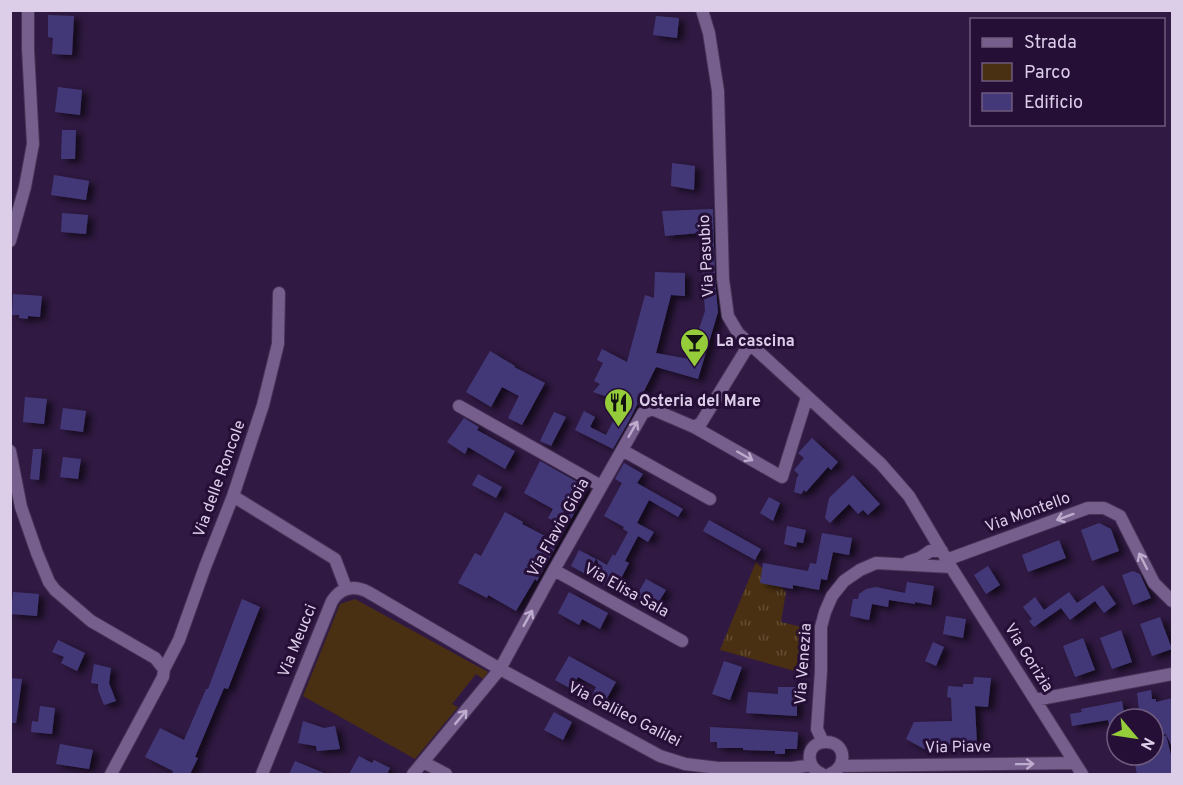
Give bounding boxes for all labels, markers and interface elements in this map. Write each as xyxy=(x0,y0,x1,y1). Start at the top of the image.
legend xyxy=(970,18,1165,126)
text: Strada xyxy=(1024,32,1077,55)
text: Parco xyxy=(1024,62,1070,85)
text: Edificio xyxy=(1024,92,1083,115)
street label: Via Pasubio xyxy=(695,214,719,298)
bar icon: La cascina xyxy=(679,326,711,368)
place label: La cascina xyxy=(716,332,795,352)
restaurant icon: Osteria del Mare xyxy=(602,386,634,428)
place label: Osteria del Mare xyxy=(639,392,761,412)
street label: Via delle Roncole xyxy=(190,418,250,540)
one-way arrow xyxy=(628,421,640,438)
one-way arrow xyxy=(736,450,753,462)
street label: Via Flavio Gioia xyxy=(524,475,594,581)
street label: Via Montello xyxy=(983,488,1073,538)
one-way arrow xyxy=(1056,512,1075,523)
one-way arrow xyxy=(1136,552,1148,570)
street label: Via Elisa Sala xyxy=(580,559,672,623)
street label: Via Meucci xyxy=(274,601,322,681)
one-way arrow xyxy=(522,610,534,627)
street label: Via Gorizia xyxy=(999,620,1057,696)
street label: Via Venezia xyxy=(791,622,817,706)
street label: Via Galileo Galilei xyxy=(564,678,684,752)
north arrow xyxy=(1105,707,1165,767)
one-way arrow xyxy=(454,709,467,725)
text: N xyxy=(1135,733,1158,753)
street label: Via Piave xyxy=(925,737,991,759)
one-way arrow xyxy=(1014,758,1034,770)

